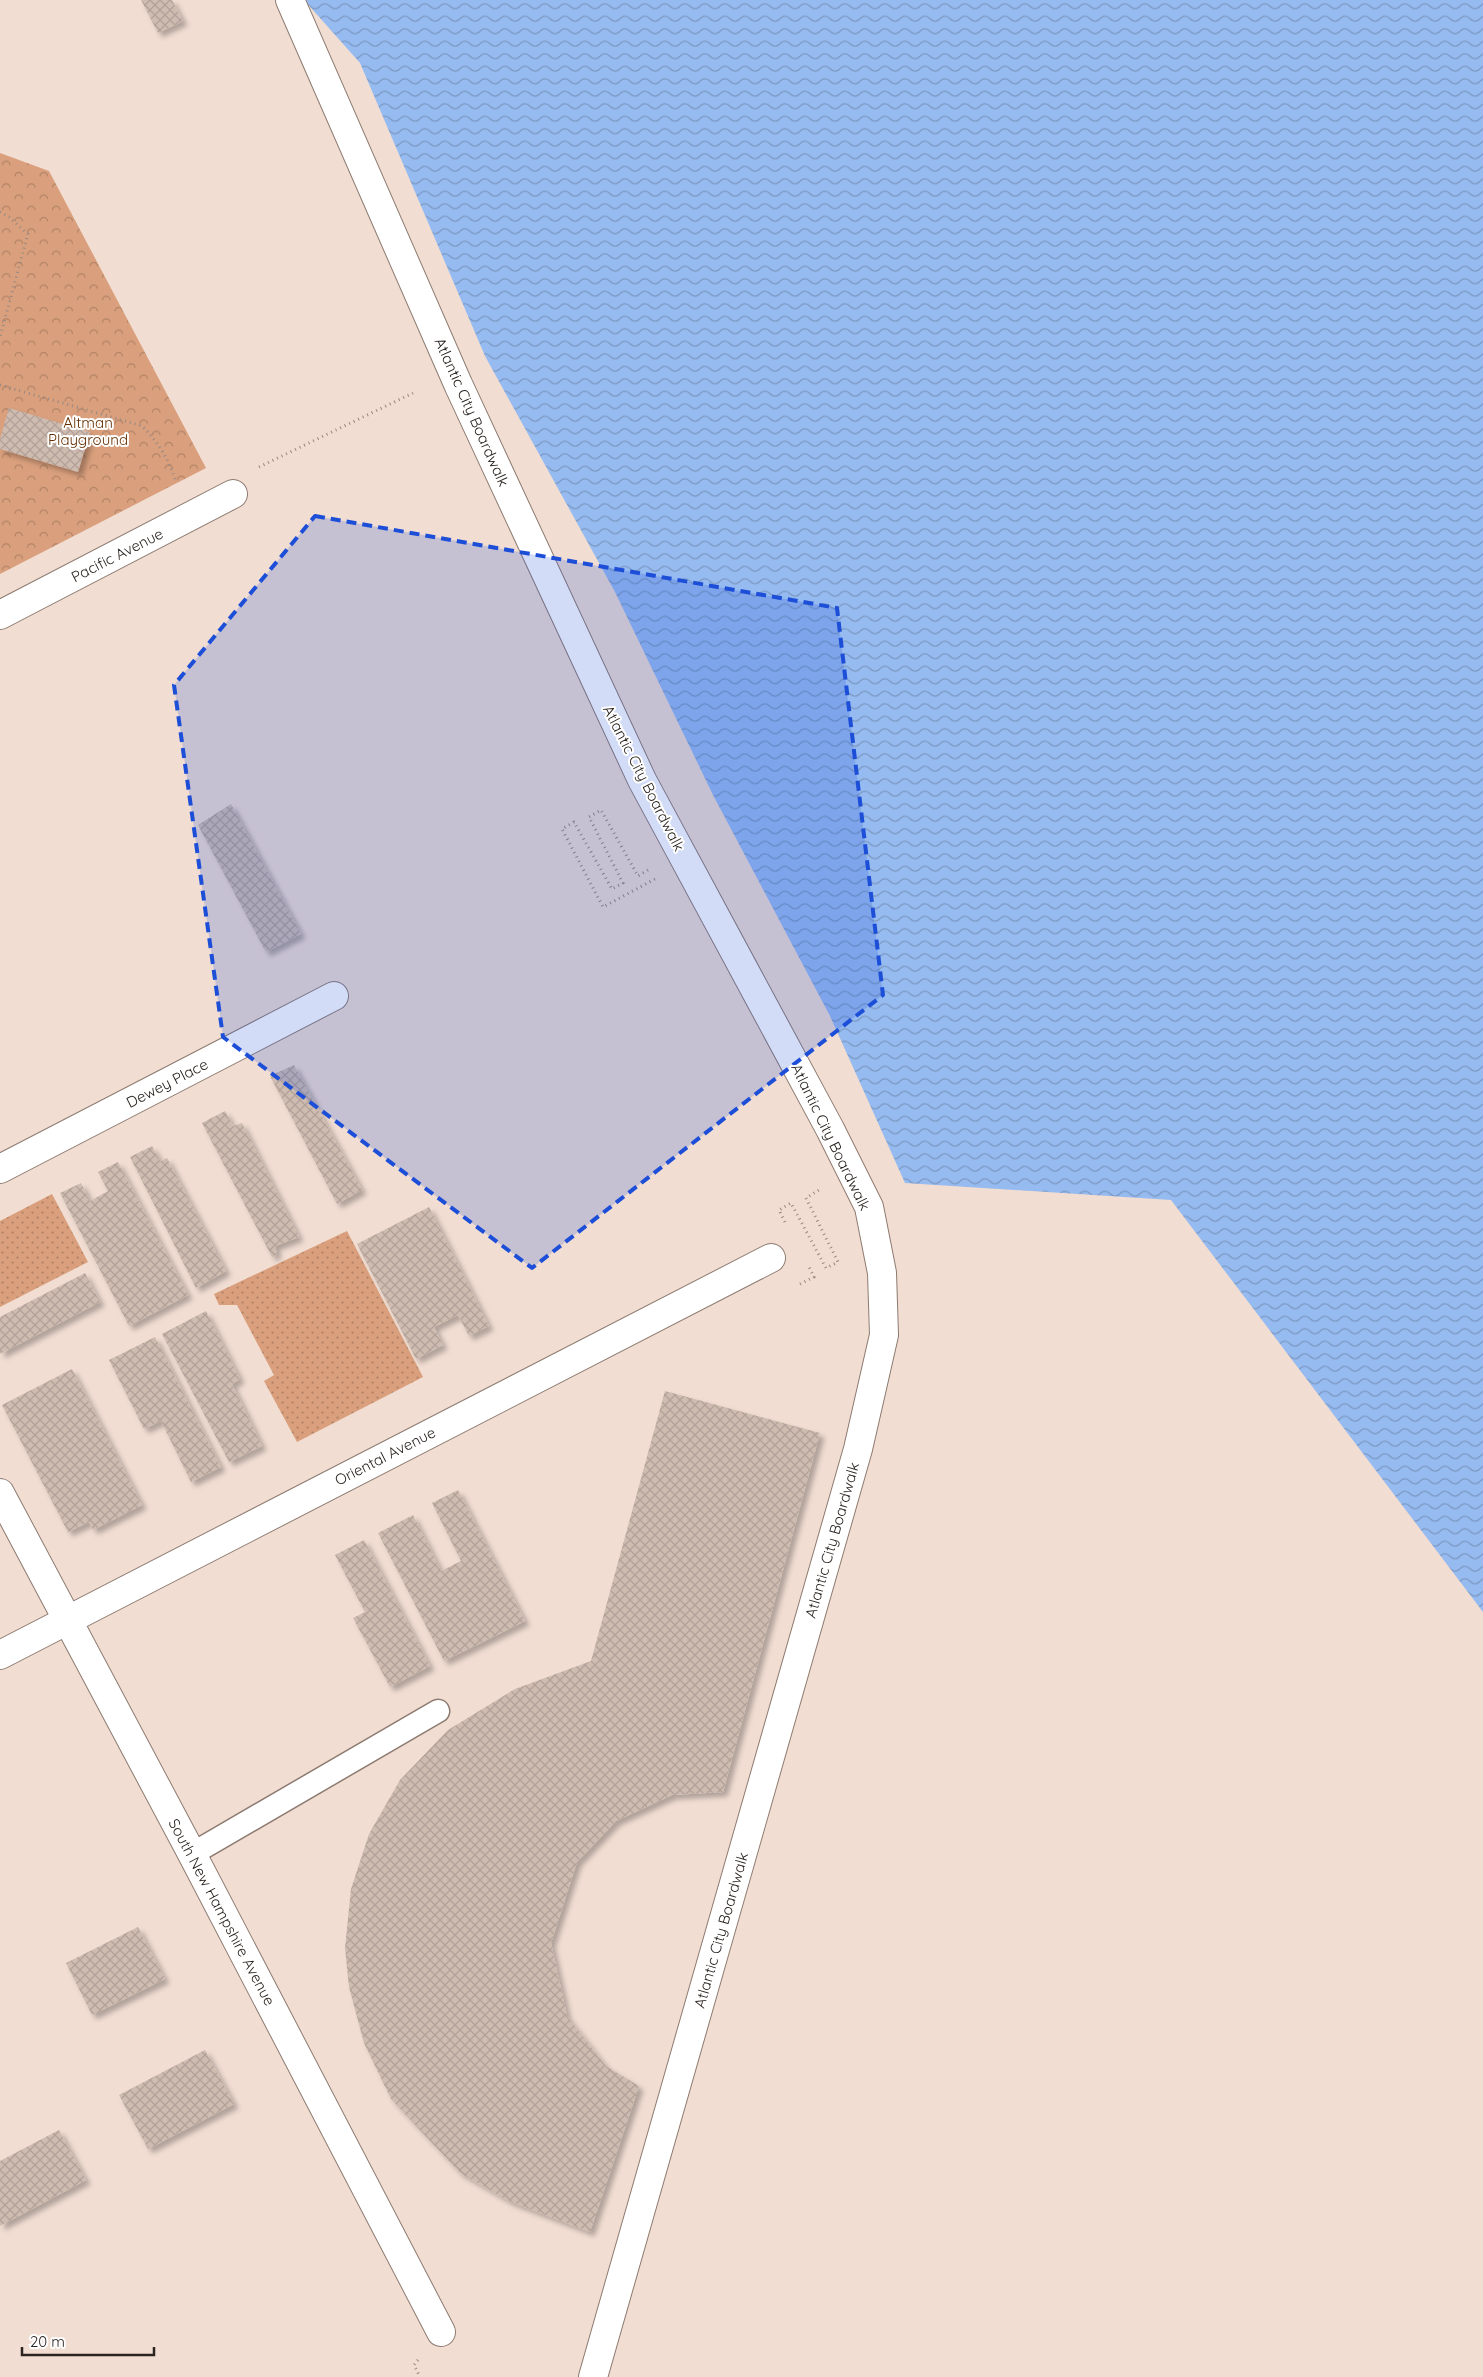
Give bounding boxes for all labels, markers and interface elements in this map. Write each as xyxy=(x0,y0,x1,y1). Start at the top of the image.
street label: Atlantic City Boardwalk xyxy=(431,335,513,489)
park label: Altman Playground xyxy=(48,413,128,449)
street label: Pacific Avenue xyxy=(68,524,166,586)
street label: Atlantic City Boardwalk xyxy=(599,702,689,854)
street label: Dewey Place xyxy=(123,1054,211,1112)
street label: Atlantic City Boardwalk xyxy=(787,1060,875,1214)
street label: Oriental Avenue xyxy=(331,1422,439,1490)
street label: Atlantic City Boardwalk xyxy=(801,1460,863,1620)
street label: South New Hampshire Avenue xyxy=(164,1815,280,2009)
street label: Atlantic City Boardwalk xyxy=(690,1850,752,2010)
scale bar xyxy=(22,2324,155,2356)
text: 20 m xyxy=(30,2332,65,2351)

